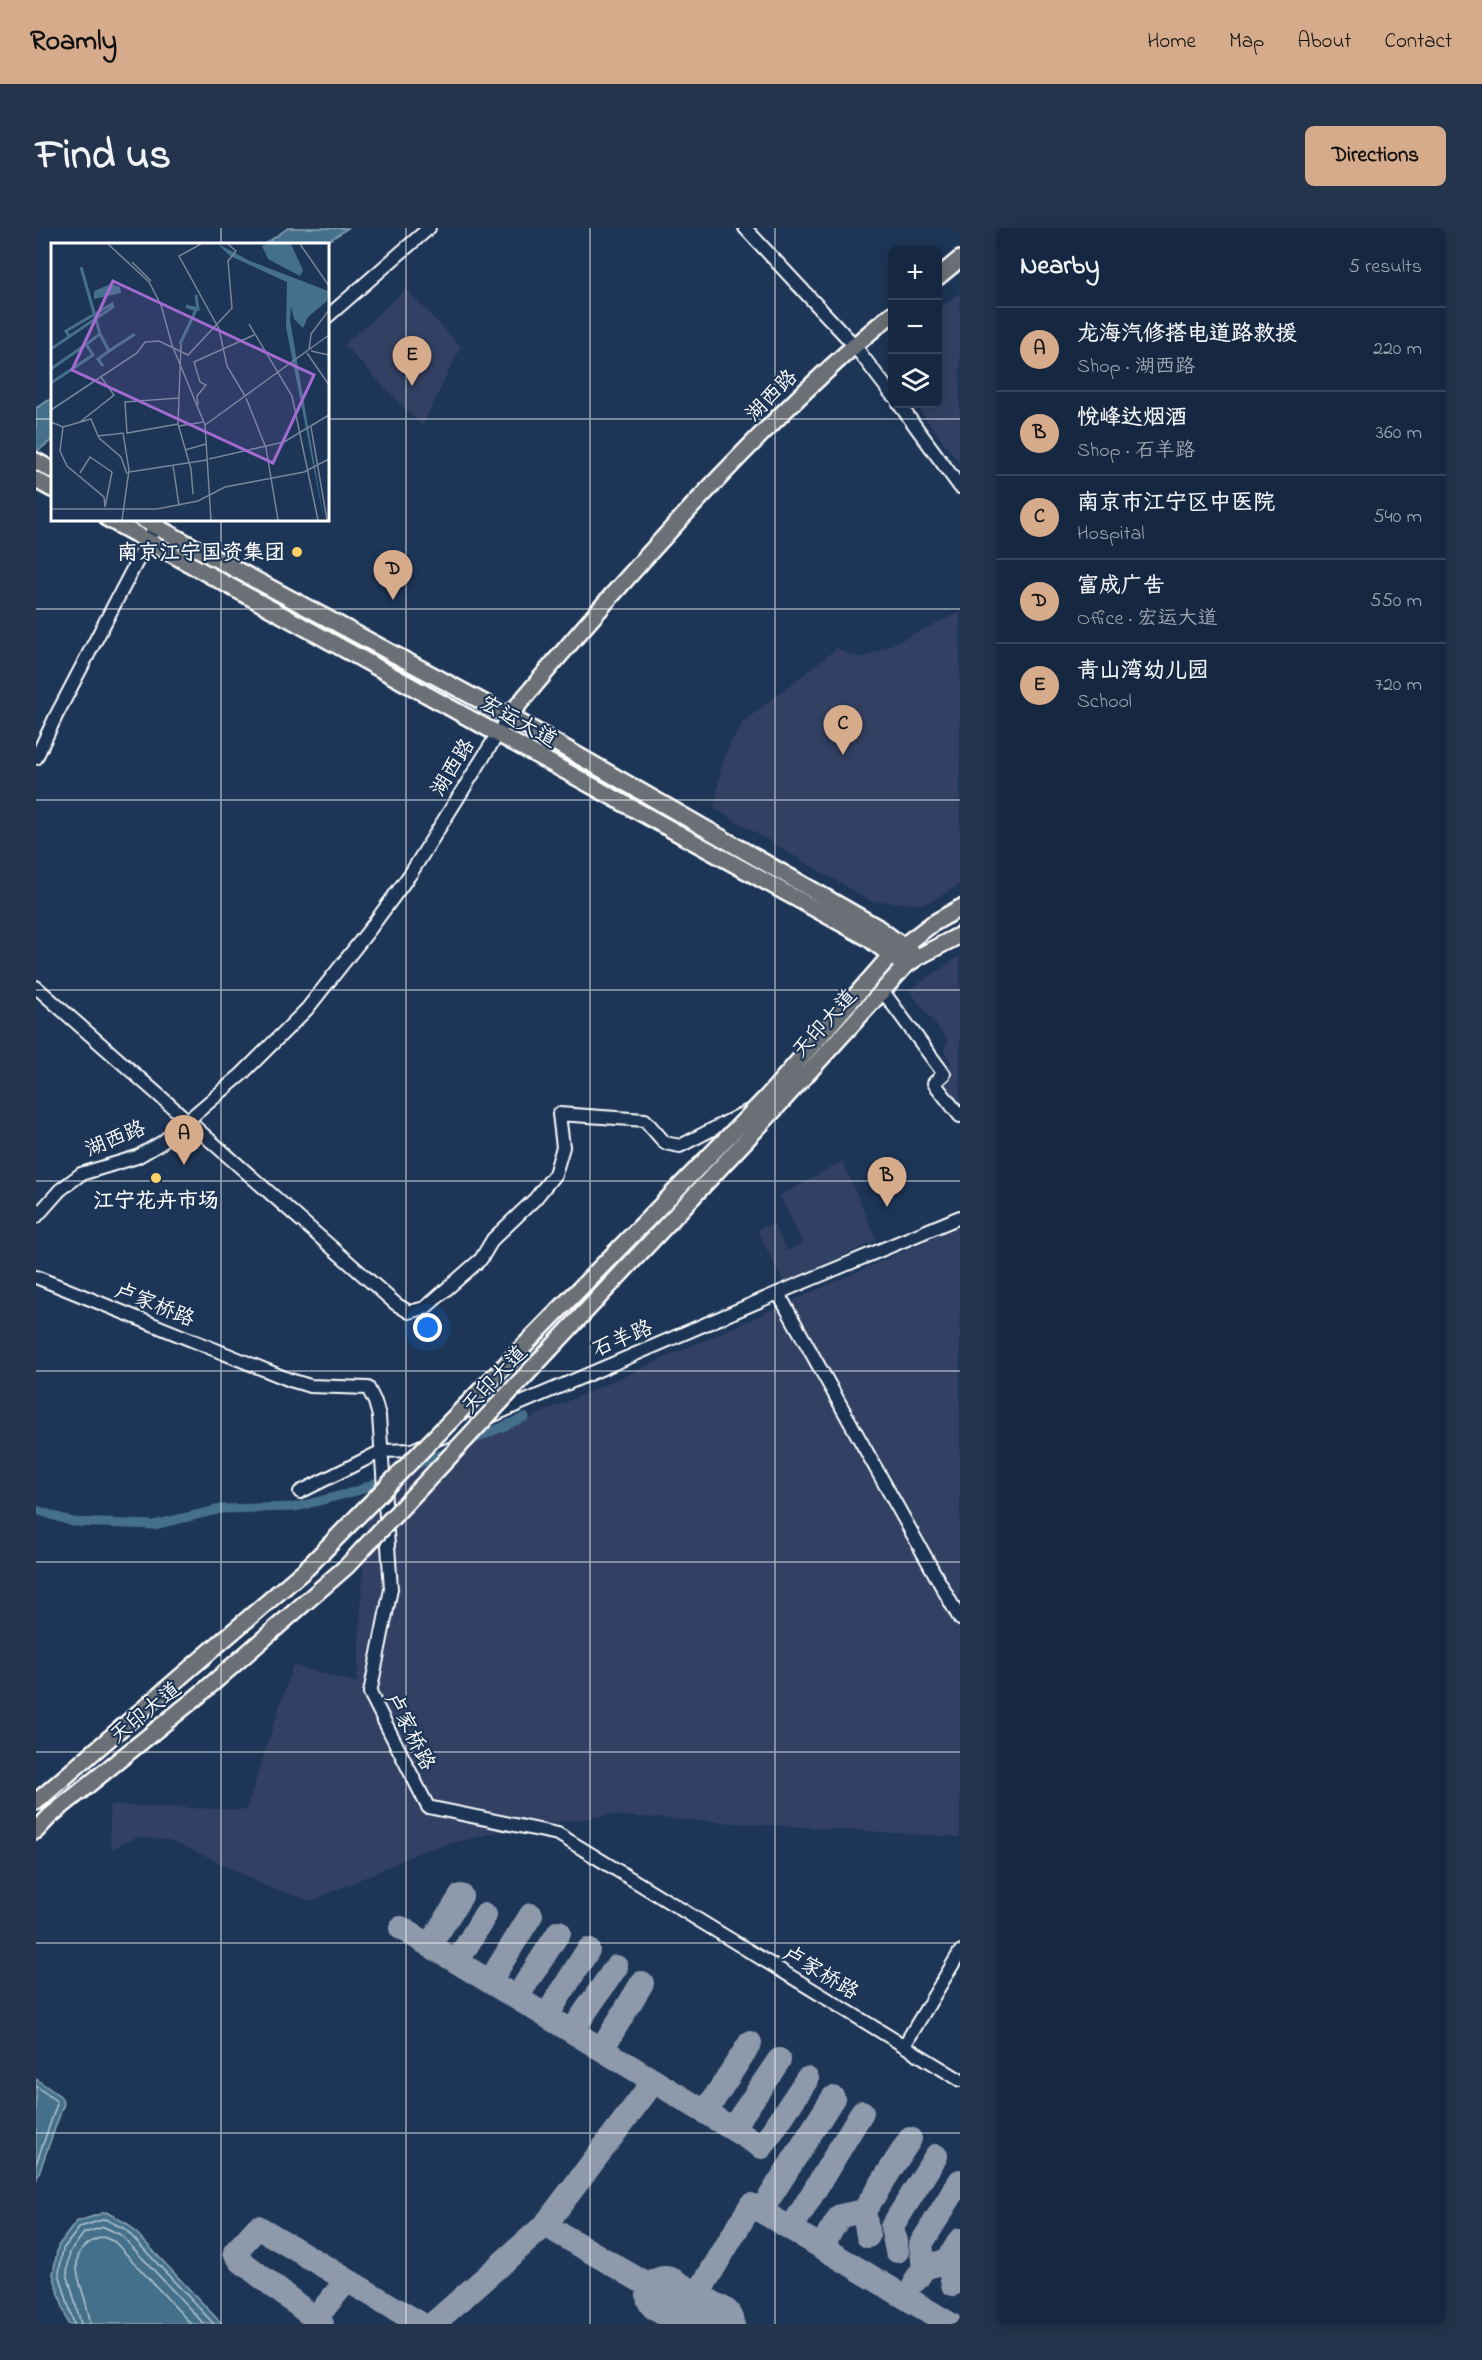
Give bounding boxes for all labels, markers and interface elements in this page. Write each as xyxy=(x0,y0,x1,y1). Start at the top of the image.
text: Roamly xyxy=(30,22,117,63)
text: Home xyxy=(1147,27,1196,57)
text: Map xyxy=(1229,27,1264,57)
text: About xyxy=(1297,27,1351,57)
text: Contact xyxy=(1384,27,1452,57)
text: Find us xyxy=(36,126,171,187)
button: Directions xyxy=(1305,126,1446,186)
inset map xyxy=(51,243,328,520)
map controls xyxy=(888,246,942,408)
button: + xyxy=(888,246,942,300)
text: Nearby xyxy=(1020,248,1099,286)
text: 5 results xyxy=(1349,253,1422,282)
button: − xyxy=(888,300,942,354)
text: 龙海汽修搭电道路救援 xyxy=(1077,319,1297,351)
text: A xyxy=(1033,335,1046,364)
text: 220 m xyxy=(1373,335,1422,364)
pin: E xyxy=(392,336,431,386)
text: Shop · 湖西路 xyxy=(1077,353,1195,382)
button: layers xyxy=(888,354,942,408)
street label: 湖西路 xyxy=(740,364,805,429)
text: 悦峰达烟酒 xyxy=(1077,403,1187,435)
text: B xyxy=(1033,419,1046,448)
text: 360 m xyxy=(1376,419,1422,448)
text: Shop · 石羊路 xyxy=(1077,437,1195,466)
text: 南京市江宁区中医院 xyxy=(1077,488,1275,520)
text: C xyxy=(1034,503,1045,532)
text: 540 m xyxy=(1373,503,1422,532)
text: Hospital xyxy=(1077,520,1145,549)
place label: 南京江宁国资集团 xyxy=(117,539,285,569)
marker: 南京江宁国资集团 xyxy=(290,545,304,559)
pin: D xyxy=(374,550,412,600)
text: 富成广告 xyxy=(1077,571,1165,603)
text: D xyxy=(1032,587,1047,616)
text: 550 m xyxy=(1370,587,1422,616)
text: Office · 宏运大道 xyxy=(1077,605,1218,634)
text: 青山湾幼儿园 xyxy=(1077,656,1209,688)
text: E xyxy=(1033,671,1046,700)
text: 720 m xyxy=(1375,671,1422,700)
text: School xyxy=(1077,688,1132,717)
street label: 宏运大道 xyxy=(474,689,562,756)
pin: C xyxy=(824,706,862,755)
street label: 湖西路 xyxy=(424,733,483,803)
street label: 天印大道 xyxy=(786,983,865,1066)
street label: 湖西路 xyxy=(81,1114,151,1166)
pin: A xyxy=(164,1116,204,1165)
pin: B xyxy=(868,1158,906,1207)
marker: 江宁花卉市场 xyxy=(149,1171,163,1185)
place label: 江宁花卉市场 xyxy=(93,1187,219,1217)
street label: 卢家桥路 xyxy=(110,1276,199,1335)
your location xyxy=(413,1313,442,1342)
street label: 石羊路 xyxy=(588,1314,658,1366)
street label: 天印大道 xyxy=(456,1339,535,1421)
street label: 天印大道 xyxy=(104,1675,188,1752)
street label: 卢家桥路 xyxy=(377,1688,442,1776)
street label: 卢家桥路 xyxy=(776,1939,864,2008)

